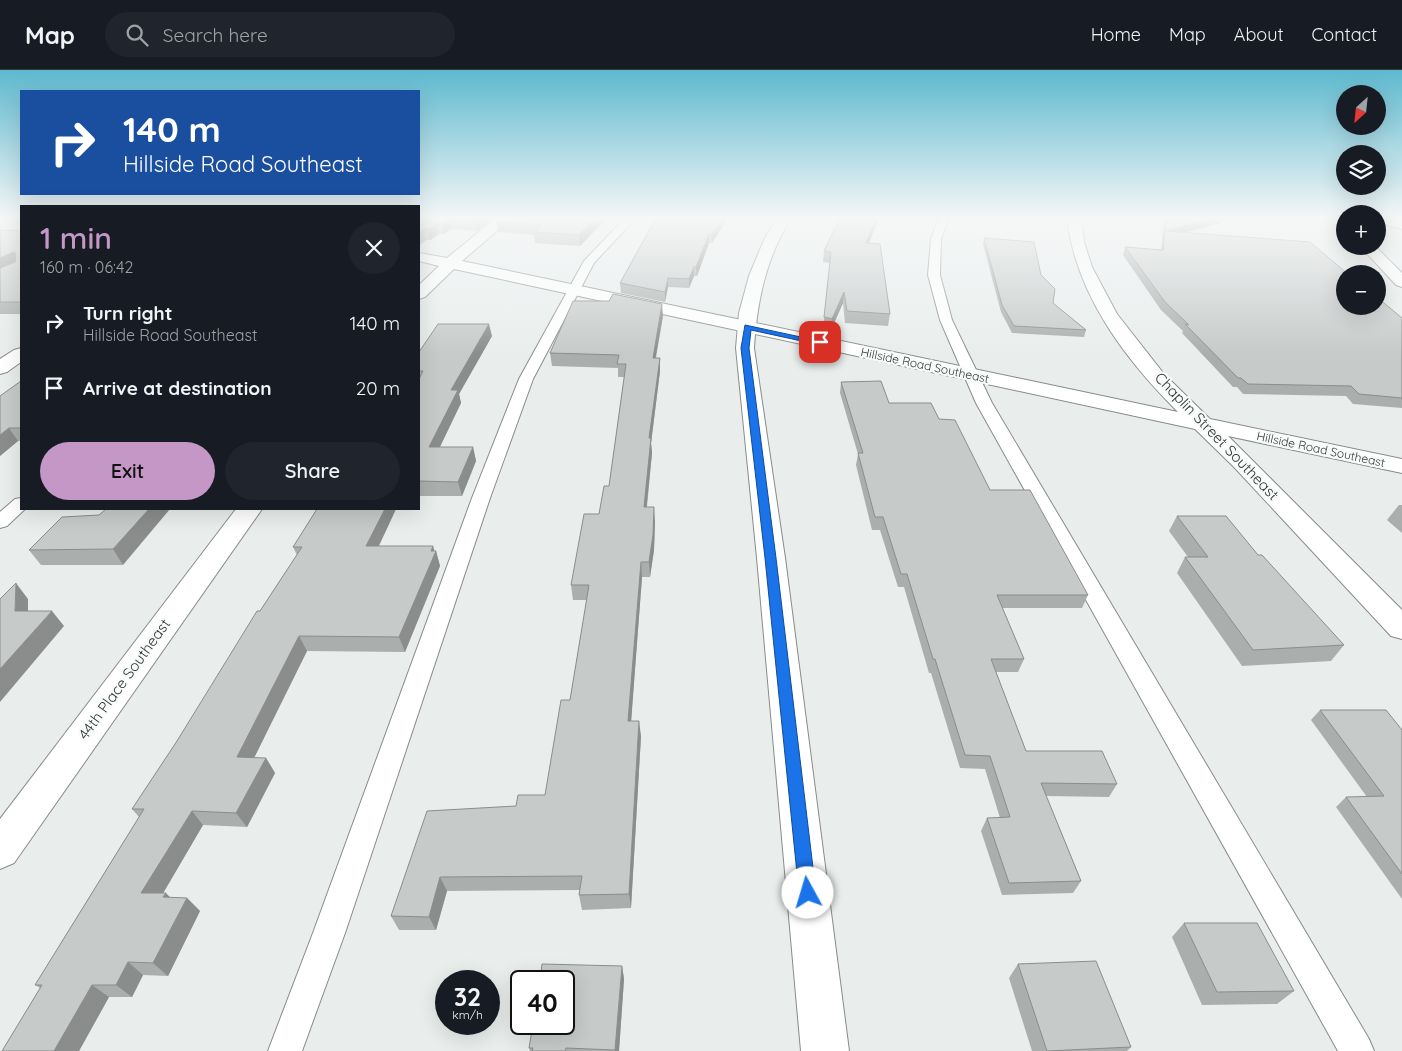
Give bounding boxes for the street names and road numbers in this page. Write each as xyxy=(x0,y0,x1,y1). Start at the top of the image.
street label: Hillside Road Southeast xyxy=(859,344,991,386)
street label: Chaplin Street Southeast xyxy=(1151,368,1283,504)
street label: Hillside Road Southeast xyxy=(1255,428,1387,470)
street label: 44th Place Southeast xyxy=(74,615,174,743)

